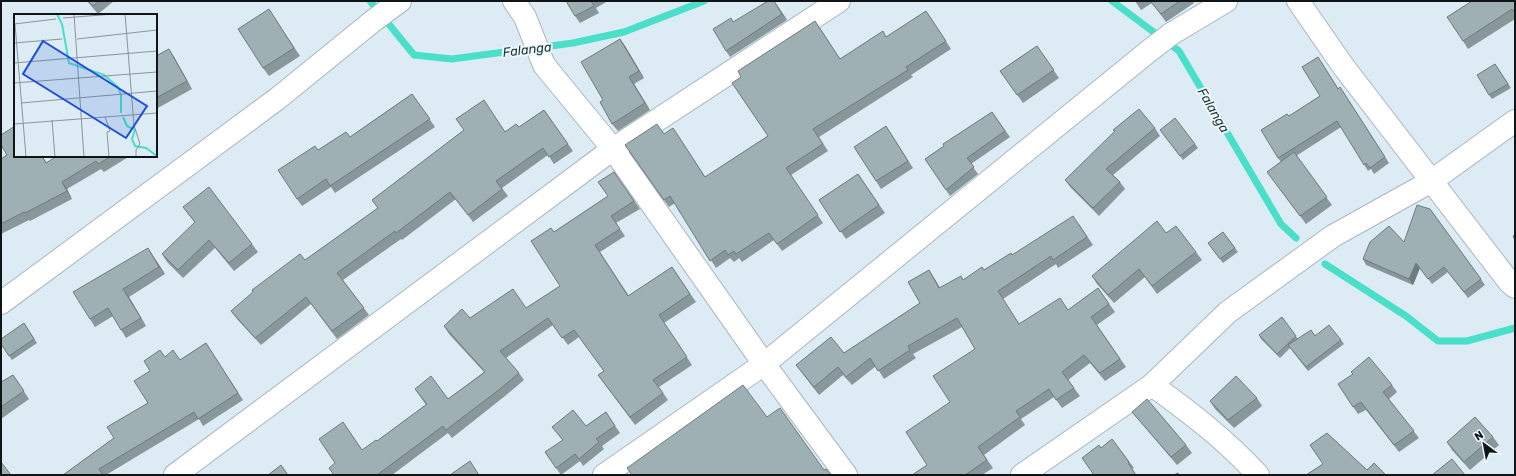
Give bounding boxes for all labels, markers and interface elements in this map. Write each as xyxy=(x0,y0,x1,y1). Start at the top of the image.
inset map xyxy=(14,14,157,157)
water label: Falanga xyxy=(502,39,553,61)
water label: Falanga xyxy=(1194,85,1233,136)
north arrow xyxy=(1464,424,1504,464)
text: N xyxy=(1472,428,1486,444)

